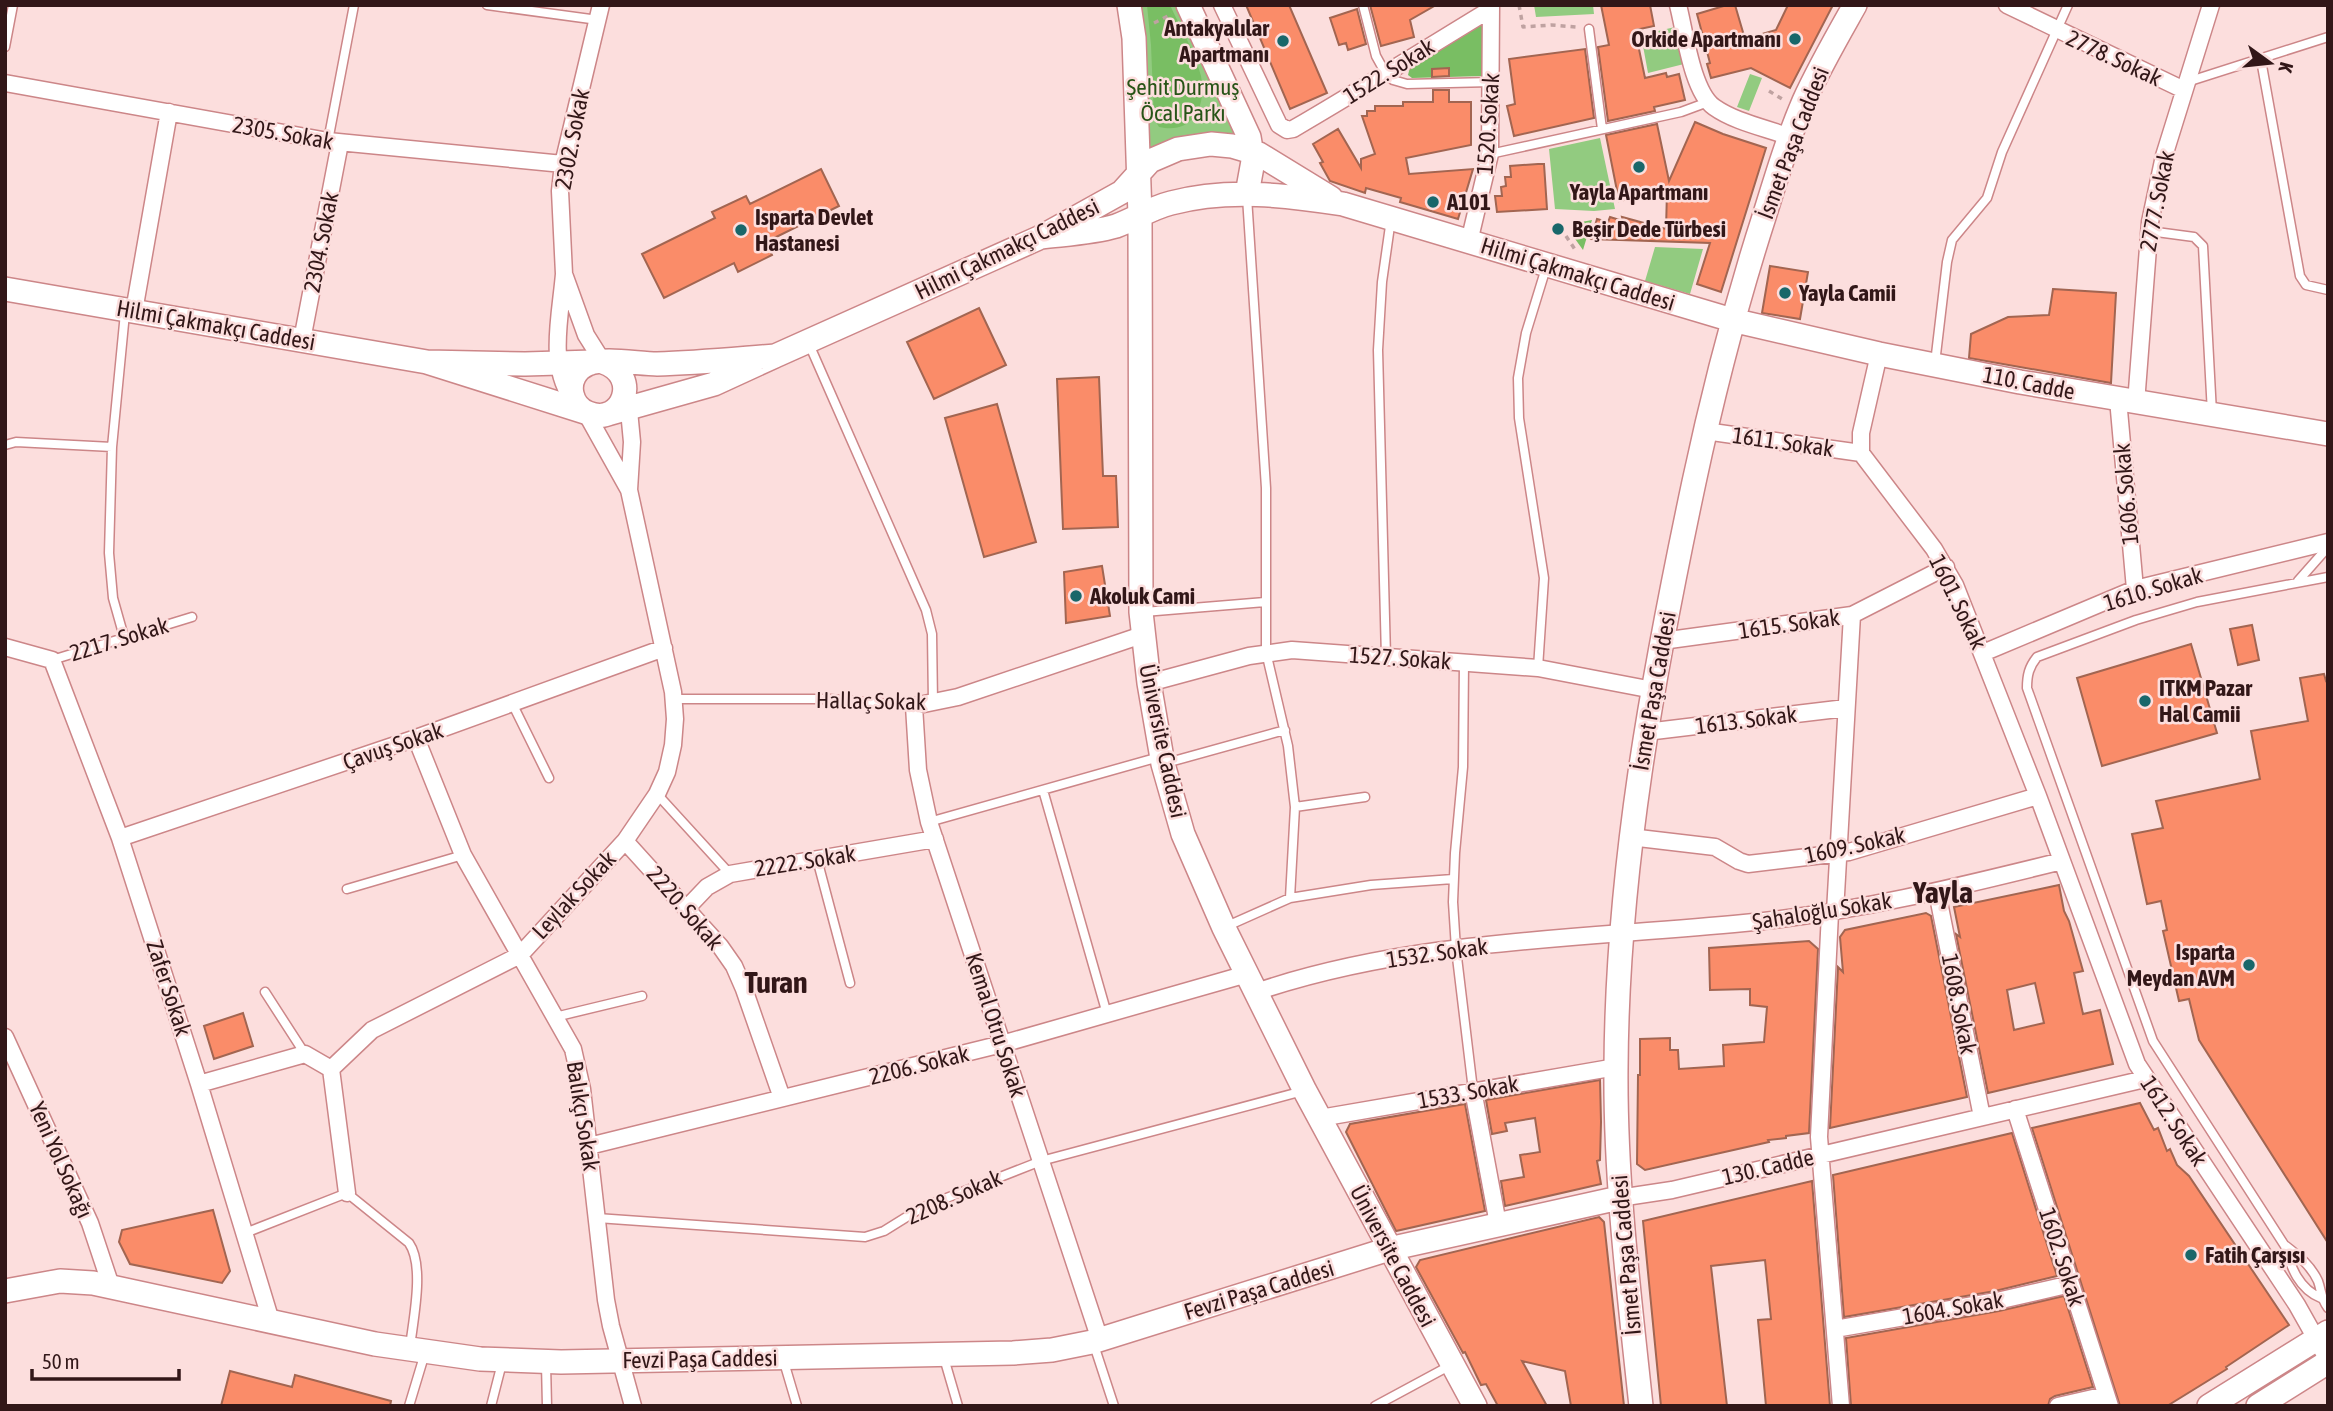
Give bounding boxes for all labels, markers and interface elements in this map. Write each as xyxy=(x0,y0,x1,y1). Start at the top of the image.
place label: Antakyalılar Apartmanı xyxy=(1163,15,1270,67)
street label: 2778. Sokak xyxy=(2062,25,2166,91)
place label: Orkide Apartmanı xyxy=(1631,26,1781,52)
north arrow xyxy=(2235,28,2305,98)
marker: Orkide Apartmanı xyxy=(1787,31,1803,47)
marker: Antakyalılar Apartmanı xyxy=(1275,33,1291,49)
street label: 1522. Sokak xyxy=(1339,33,1439,109)
text: K xyxy=(2274,60,2298,75)
street label: İsmet Paşa Caddesi xyxy=(1752,63,1834,223)
street label: 1520. Sokak xyxy=(1471,72,1505,176)
park label: Şehit Durmuş Öcal Parkı xyxy=(1127,74,1239,126)
street label: 2302. Sokak xyxy=(550,87,594,191)
street label: 2305. Sokak xyxy=(231,111,335,155)
street label: 2777. Sokak xyxy=(2135,149,2179,253)
marker: Yayla Apartmanı xyxy=(1631,159,1647,175)
place label: Yayla Apartmanı xyxy=(1569,179,1708,205)
place label: A101 xyxy=(1446,189,1491,215)
street label: 2304. Sokak xyxy=(299,190,343,294)
street label: Hilmi Çakmakçı Caddesi xyxy=(911,193,1103,305)
marker: A101 xyxy=(1425,194,1441,210)
place label: Isparta Devlet Hastanesi xyxy=(755,204,873,256)
place label: Beşir Dede Türbesi xyxy=(1572,216,1726,242)
marker: Beşir Dede Türbesi xyxy=(1550,221,1566,237)
marker: Isparta Devlet Hastanesi xyxy=(733,222,749,238)
street label: Hilmi Çakmakçı Caddesi xyxy=(1478,232,1678,316)
place label: Yayla Camii xyxy=(1798,280,1896,306)
marker: Yayla Camii xyxy=(1777,285,1793,301)
street label: Hilmi Çakmakçı Caddesi xyxy=(115,295,317,355)
street label: 110. Cadde xyxy=(1981,361,2077,405)
street label: 1611. Sokak xyxy=(1731,422,1835,462)
street label: 1606. Sokak xyxy=(2109,442,2143,546)
street label: 1601. Sokak xyxy=(1924,551,1992,653)
street label: 1610. Sokak xyxy=(2100,562,2206,616)
place label: Akoluk Cami xyxy=(1089,583,1195,609)
marker: Akoluk Cami xyxy=(1068,588,1084,604)
street label: 1615. Sokak xyxy=(1737,604,1841,644)
street label: İsmet Paşa Caddesi xyxy=(1627,609,1681,773)
street label: 2217. Sokak xyxy=(66,612,172,666)
street label: 1527. Sokak xyxy=(1348,641,1452,675)
street label: Üniversite Caddesi xyxy=(1134,662,1192,820)
place label: ITKM Pazar Hal Camii xyxy=(2159,675,2253,727)
street label: Hallaç Sokak xyxy=(816,687,926,715)
marker: ITKM Pazar Hal Camii xyxy=(2137,693,2153,709)
street label: 1613. Sokak xyxy=(1694,701,1798,739)
street label: Çavuş Sokak xyxy=(339,717,447,775)
street label: 1609. Sokak xyxy=(1802,822,1908,868)
street label: 2222. Sokak xyxy=(753,840,857,882)
street label: Leylak Sokak xyxy=(527,846,621,944)
street label: 2220. Sokak xyxy=(642,861,728,955)
district label: Yayla xyxy=(1912,875,1973,909)
street label: Şahaloğlu Sokak xyxy=(1751,887,1893,935)
street label: 1532. Sokak xyxy=(1385,933,1489,973)
street label: Zafer Sokak xyxy=(141,937,197,1039)
place label: Isparta Meydan AVM xyxy=(2127,939,2235,991)
street label: Kemal Otru Sokak xyxy=(960,950,1032,1100)
street label: 1608. Sokak xyxy=(1937,952,1981,1056)
marker: Isparta Meydan AVM xyxy=(2241,957,2257,973)
district label: Turan xyxy=(745,965,807,999)
street label: 2206. Sokak xyxy=(866,1040,972,1090)
street label: Balıkçı Sokak xyxy=(561,1059,605,1173)
street label: 1533. Sokak xyxy=(1416,1070,1520,1114)
street label: 1612. Sokak xyxy=(2135,1071,2213,1171)
street label: Yeni Yol Sokağı xyxy=(24,1098,98,1222)
street label: 130. Cadde xyxy=(1720,1144,1816,1190)
street label: 2208. Sokak xyxy=(902,1164,1006,1230)
street label: İsmet Paşa Caddesi xyxy=(1606,1174,1646,1336)
street label: Üniversite Caddesi xyxy=(1345,1181,1441,1331)
street label: 1602. Sokak xyxy=(2034,1205,2090,1309)
place label: Fatih Çarşısı xyxy=(2205,1242,2305,1268)
marker: Fatih Çarşısı xyxy=(2183,1247,2199,1263)
street label: Fevzi Paşa Caddesi xyxy=(1181,1255,1337,1325)
street label: 1604. Sokak xyxy=(1901,1286,2005,1330)
scale bar xyxy=(32,1338,178,1382)
street label: Fevzi Paşa Caddesi xyxy=(622,1345,778,1373)
text: 50 m xyxy=(42,1349,80,1373)

